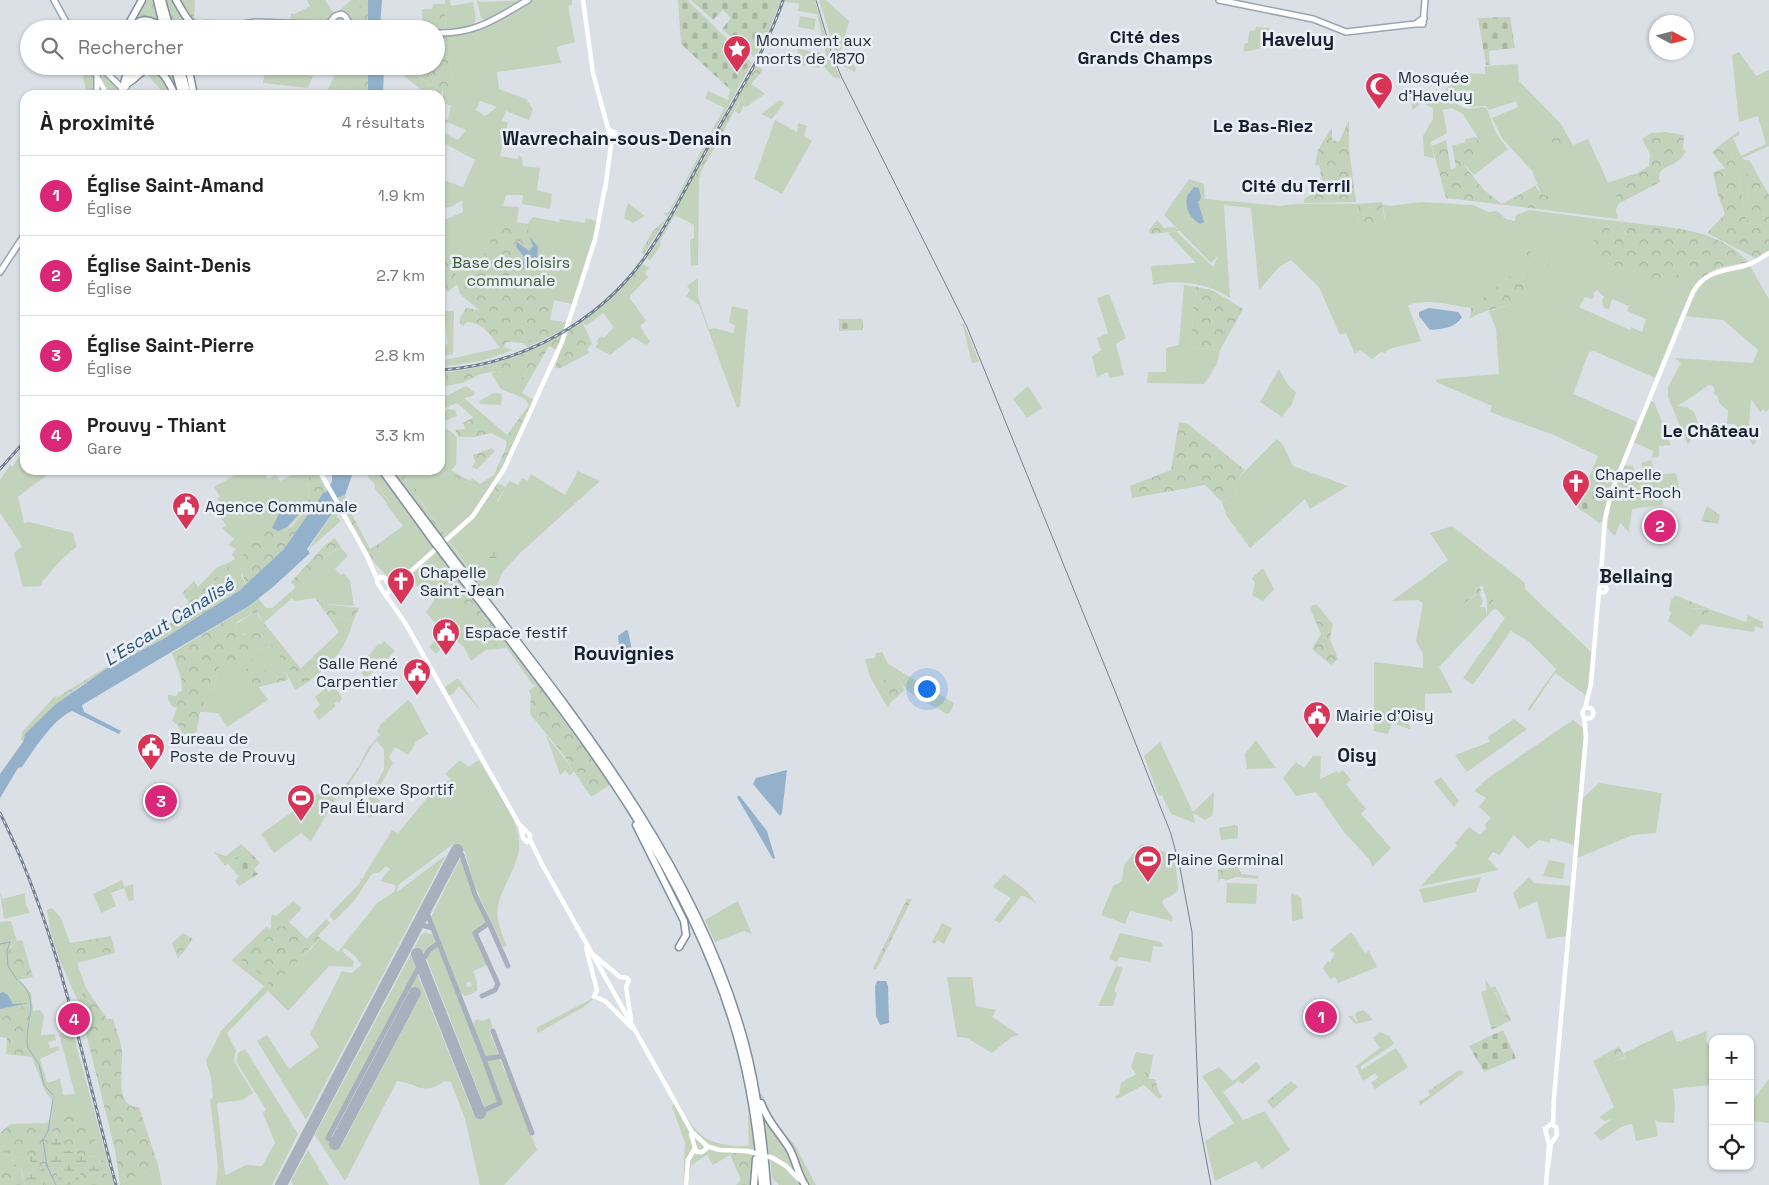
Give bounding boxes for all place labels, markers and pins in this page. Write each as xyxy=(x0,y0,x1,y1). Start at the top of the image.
place label: Monument aux morts de 1870 xyxy=(756,30,872,69)
place icon: Monument aux morts de 1870 xyxy=(722,34,752,73)
place label: Mosquée d'Haveluy xyxy=(1398,67,1473,106)
mosque icon: Mosquée d'Haveluy xyxy=(1364,71,1394,110)
place label: Chapelle Saint-Roch xyxy=(1595,464,1681,503)
church icon: Chapelle Saint-Roch xyxy=(1561,468,1591,507)
public building icon: Agence Communale xyxy=(171,491,201,530)
place label: Agence Communale xyxy=(205,496,358,517)
pin: 2 xyxy=(1644,507,1676,545)
place label: Chapelle Saint-Jean xyxy=(420,562,504,601)
church icon: Chapelle Saint-Jean xyxy=(386,566,416,605)
public building icon: Espace festif xyxy=(431,617,461,656)
place label: Espace festif xyxy=(465,622,568,643)
place label: Salle René Carpentier xyxy=(316,653,398,692)
public building icon: Salle René Carpentier xyxy=(402,657,432,696)
public building icon: Mairie d'Oisy xyxy=(1302,700,1332,739)
place label: Mairie d'Oisy xyxy=(1336,705,1434,726)
place label: Bureau de Poste de Prouvy xyxy=(170,728,296,767)
public building icon: Bureau de Poste de Prouvy xyxy=(136,732,166,771)
place label: Complexe Sportif Paul Éluard xyxy=(320,779,454,818)
pin: 3 xyxy=(145,782,177,820)
sports icon: Complexe Sportif Paul Éluard xyxy=(286,783,316,822)
sports icon: Plaine Germinal xyxy=(1133,844,1163,883)
place label: Plaine Germinal xyxy=(1167,849,1284,870)
pin: 1 xyxy=(1305,998,1337,1036)
pin: 4 xyxy=(58,1000,90,1038)

